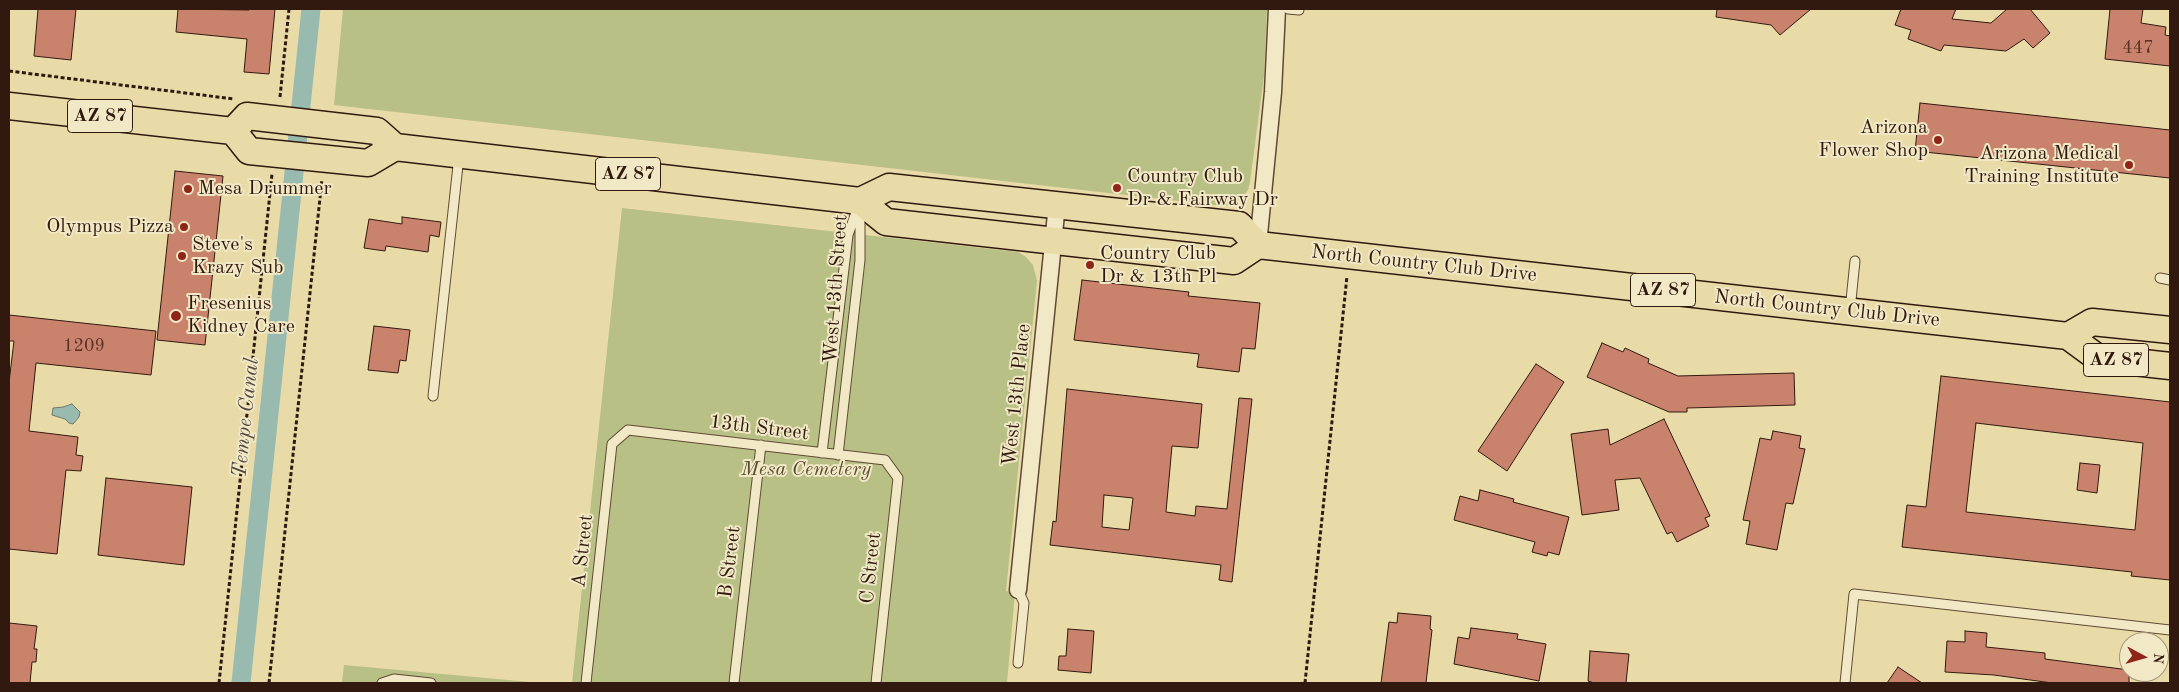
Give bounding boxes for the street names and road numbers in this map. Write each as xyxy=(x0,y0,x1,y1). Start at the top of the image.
road number: AZ 87 xyxy=(68,100,132,132)
road number: AZ 87 xyxy=(596,157,660,190)
street label: West 13th Street xyxy=(819,214,853,364)
street label: North Country Club Drive xyxy=(1310,240,1538,288)
road number: AZ 87 xyxy=(1630,274,1696,306)
street label: North Country Club Drive xyxy=(1713,285,1941,333)
street label: West 13th Place xyxy=(998,322,1036,468)
road number: AZ 87 xyxy=(2084,344,2148,376)
street label: 13th Street xyxy=(708,410,810,446)
street label: A Street xyxy=(567,513,599,589)
street label: B Street xyxy=(714,525,746,599)
street label: C Street xyxy=(855,531,887,605)

